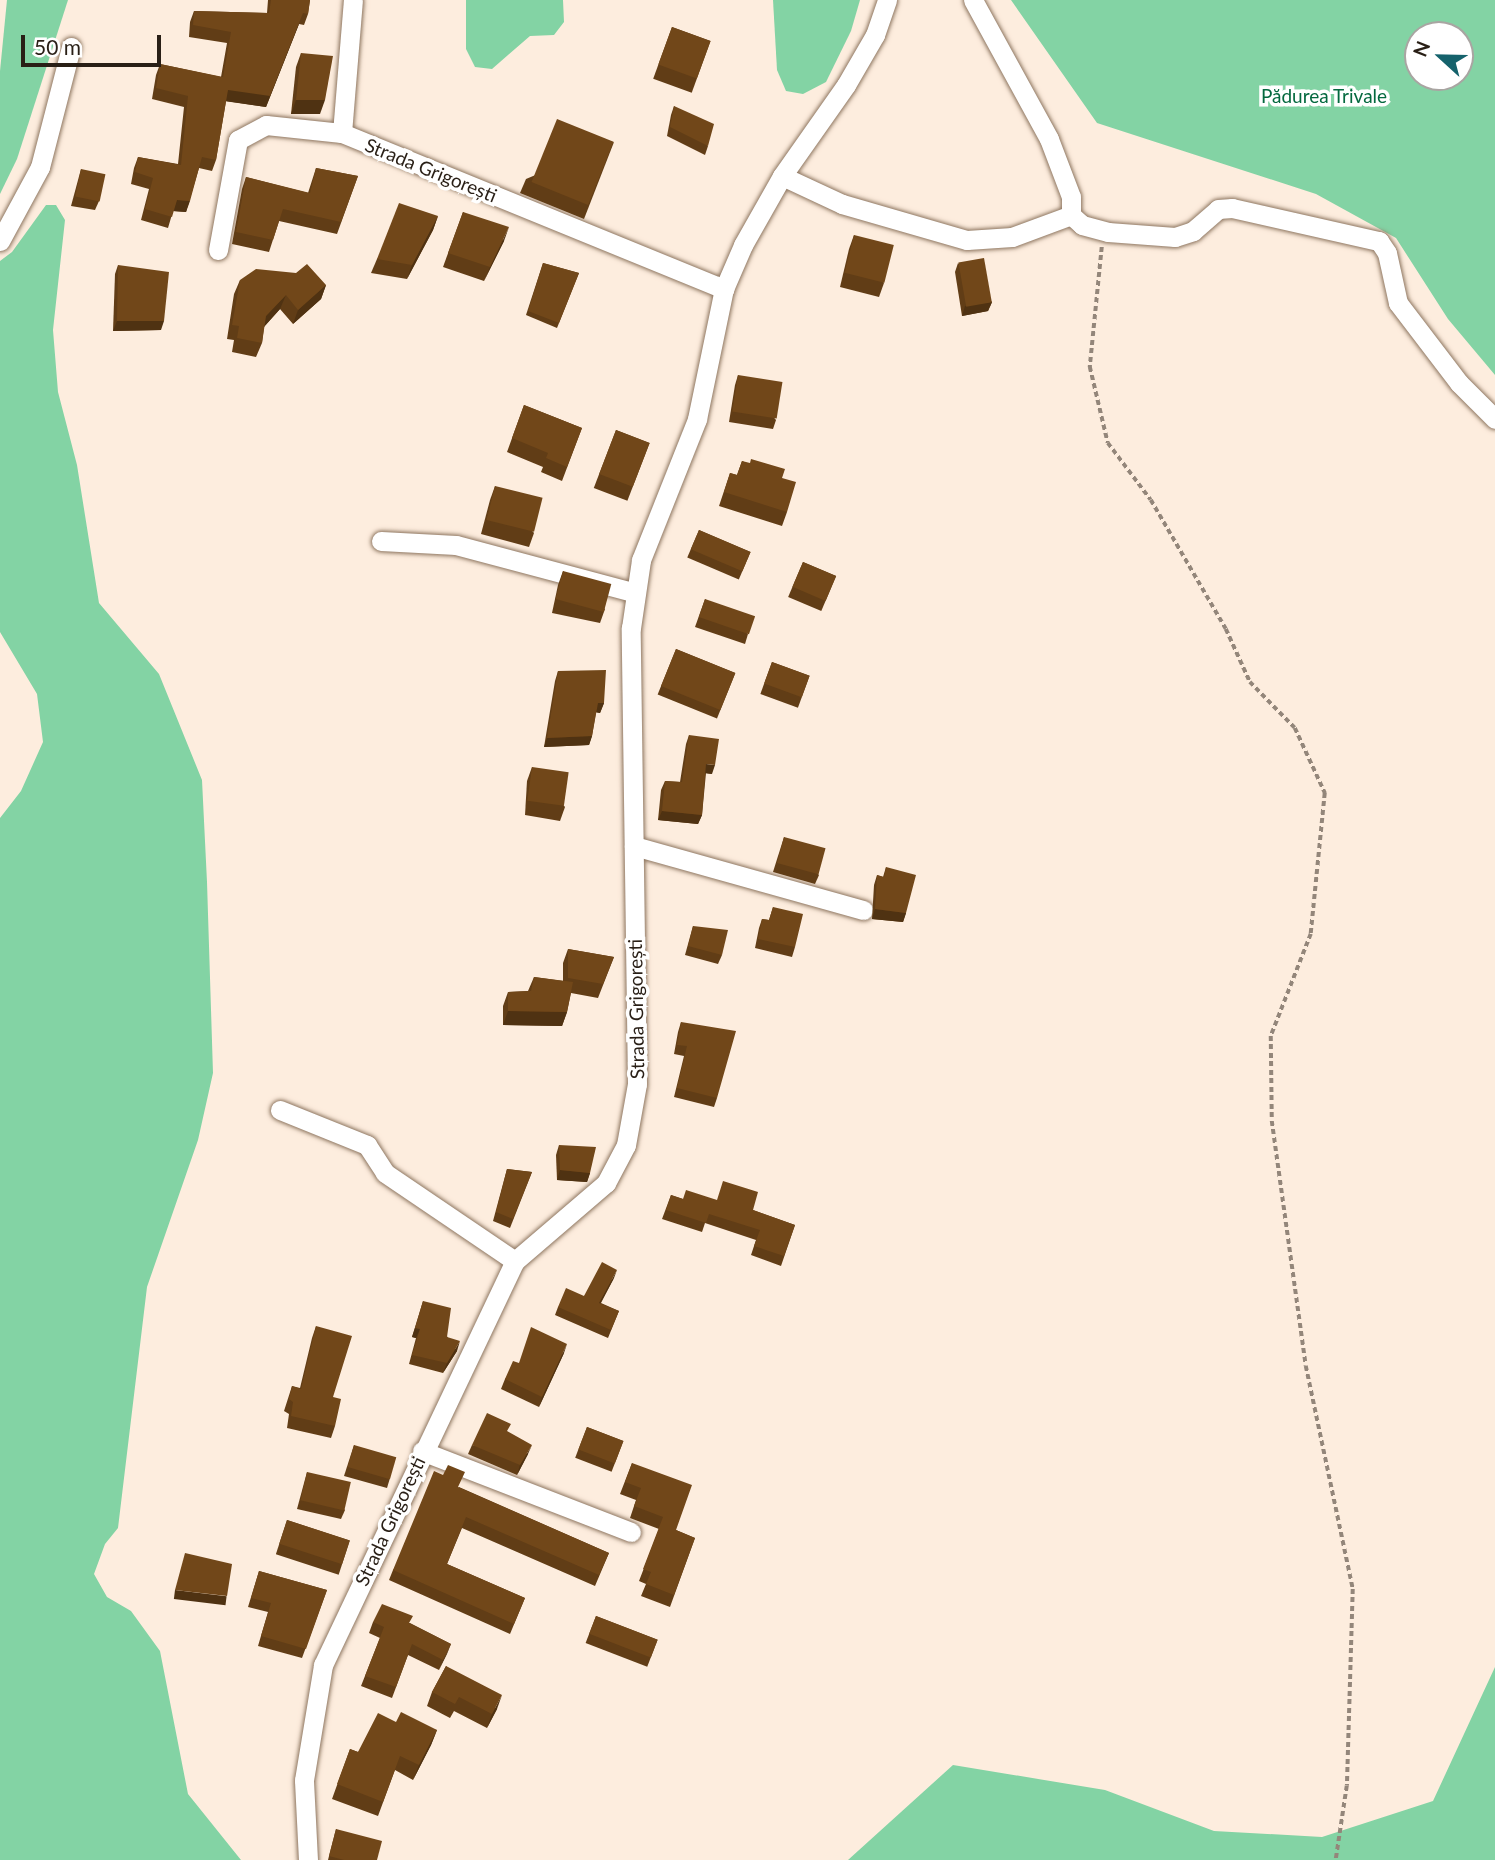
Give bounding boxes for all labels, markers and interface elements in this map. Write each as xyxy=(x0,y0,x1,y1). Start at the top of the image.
scale bar xyxy=(24,21,164,65)
north arrow xyxy=(1404,21,1474,91)
text: 50 m xyxy=(34,34,81,59)
text: N xyxy=(1408,38,1434,60)
park label: Pădurea Trivale xyxy=(1261,85,1387,107)
street label: Strada Grigorești xyxy=(362,133,500,207)
street label: Strada Grigorești xyxy=(623,939,649,1079)
street label: Strada Grigorești xyxy=(350,1453,430,1589)

